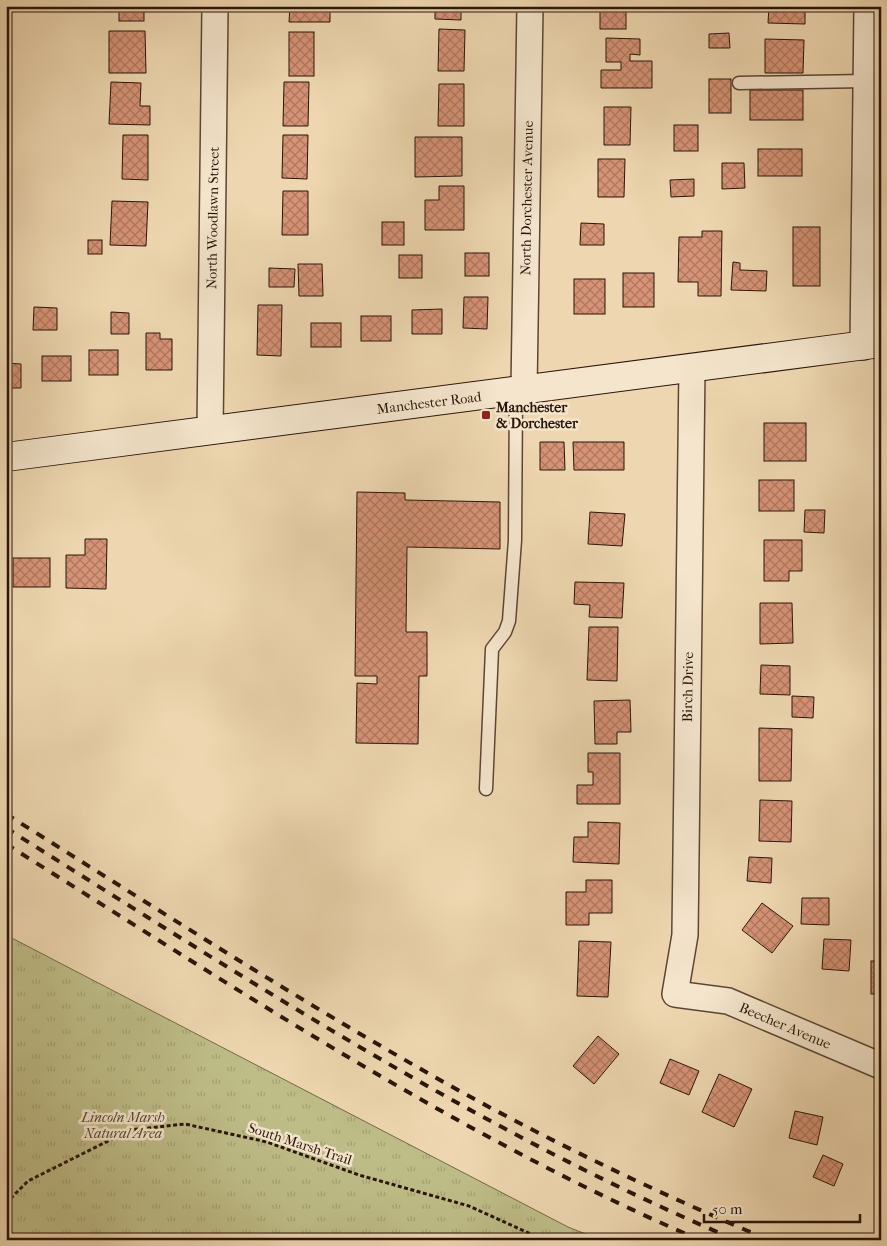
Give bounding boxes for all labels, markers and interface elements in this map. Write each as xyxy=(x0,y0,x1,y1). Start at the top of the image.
street label: North Dorchester Avenue xyxy=(517,120,537,276)
street label: North Woodlawn Street xyxy=(203,147,223,289)
street label: Manchester Road xyxy=(376,388,483,418)
place label: Manchester & Dorchester xyxy=(495,399,579,432)
marker: Manchester & Dorchester xyxy=(480,409,492,421)
street label: Birch Drive xyxy=(679,652,697,722)
street label: Beecher Avenue xyxy=(737,999,833,1053)
park label: Lincoln Marsh Natural Area xyxy=(80,1109,165,1142)
street label: South Marsh Trail xyxy=(246,1119,354,1169)
scale bar xyxy=(704,1191,861,1223)
text: 50 m xyxy=(712,1200,743,1218)

